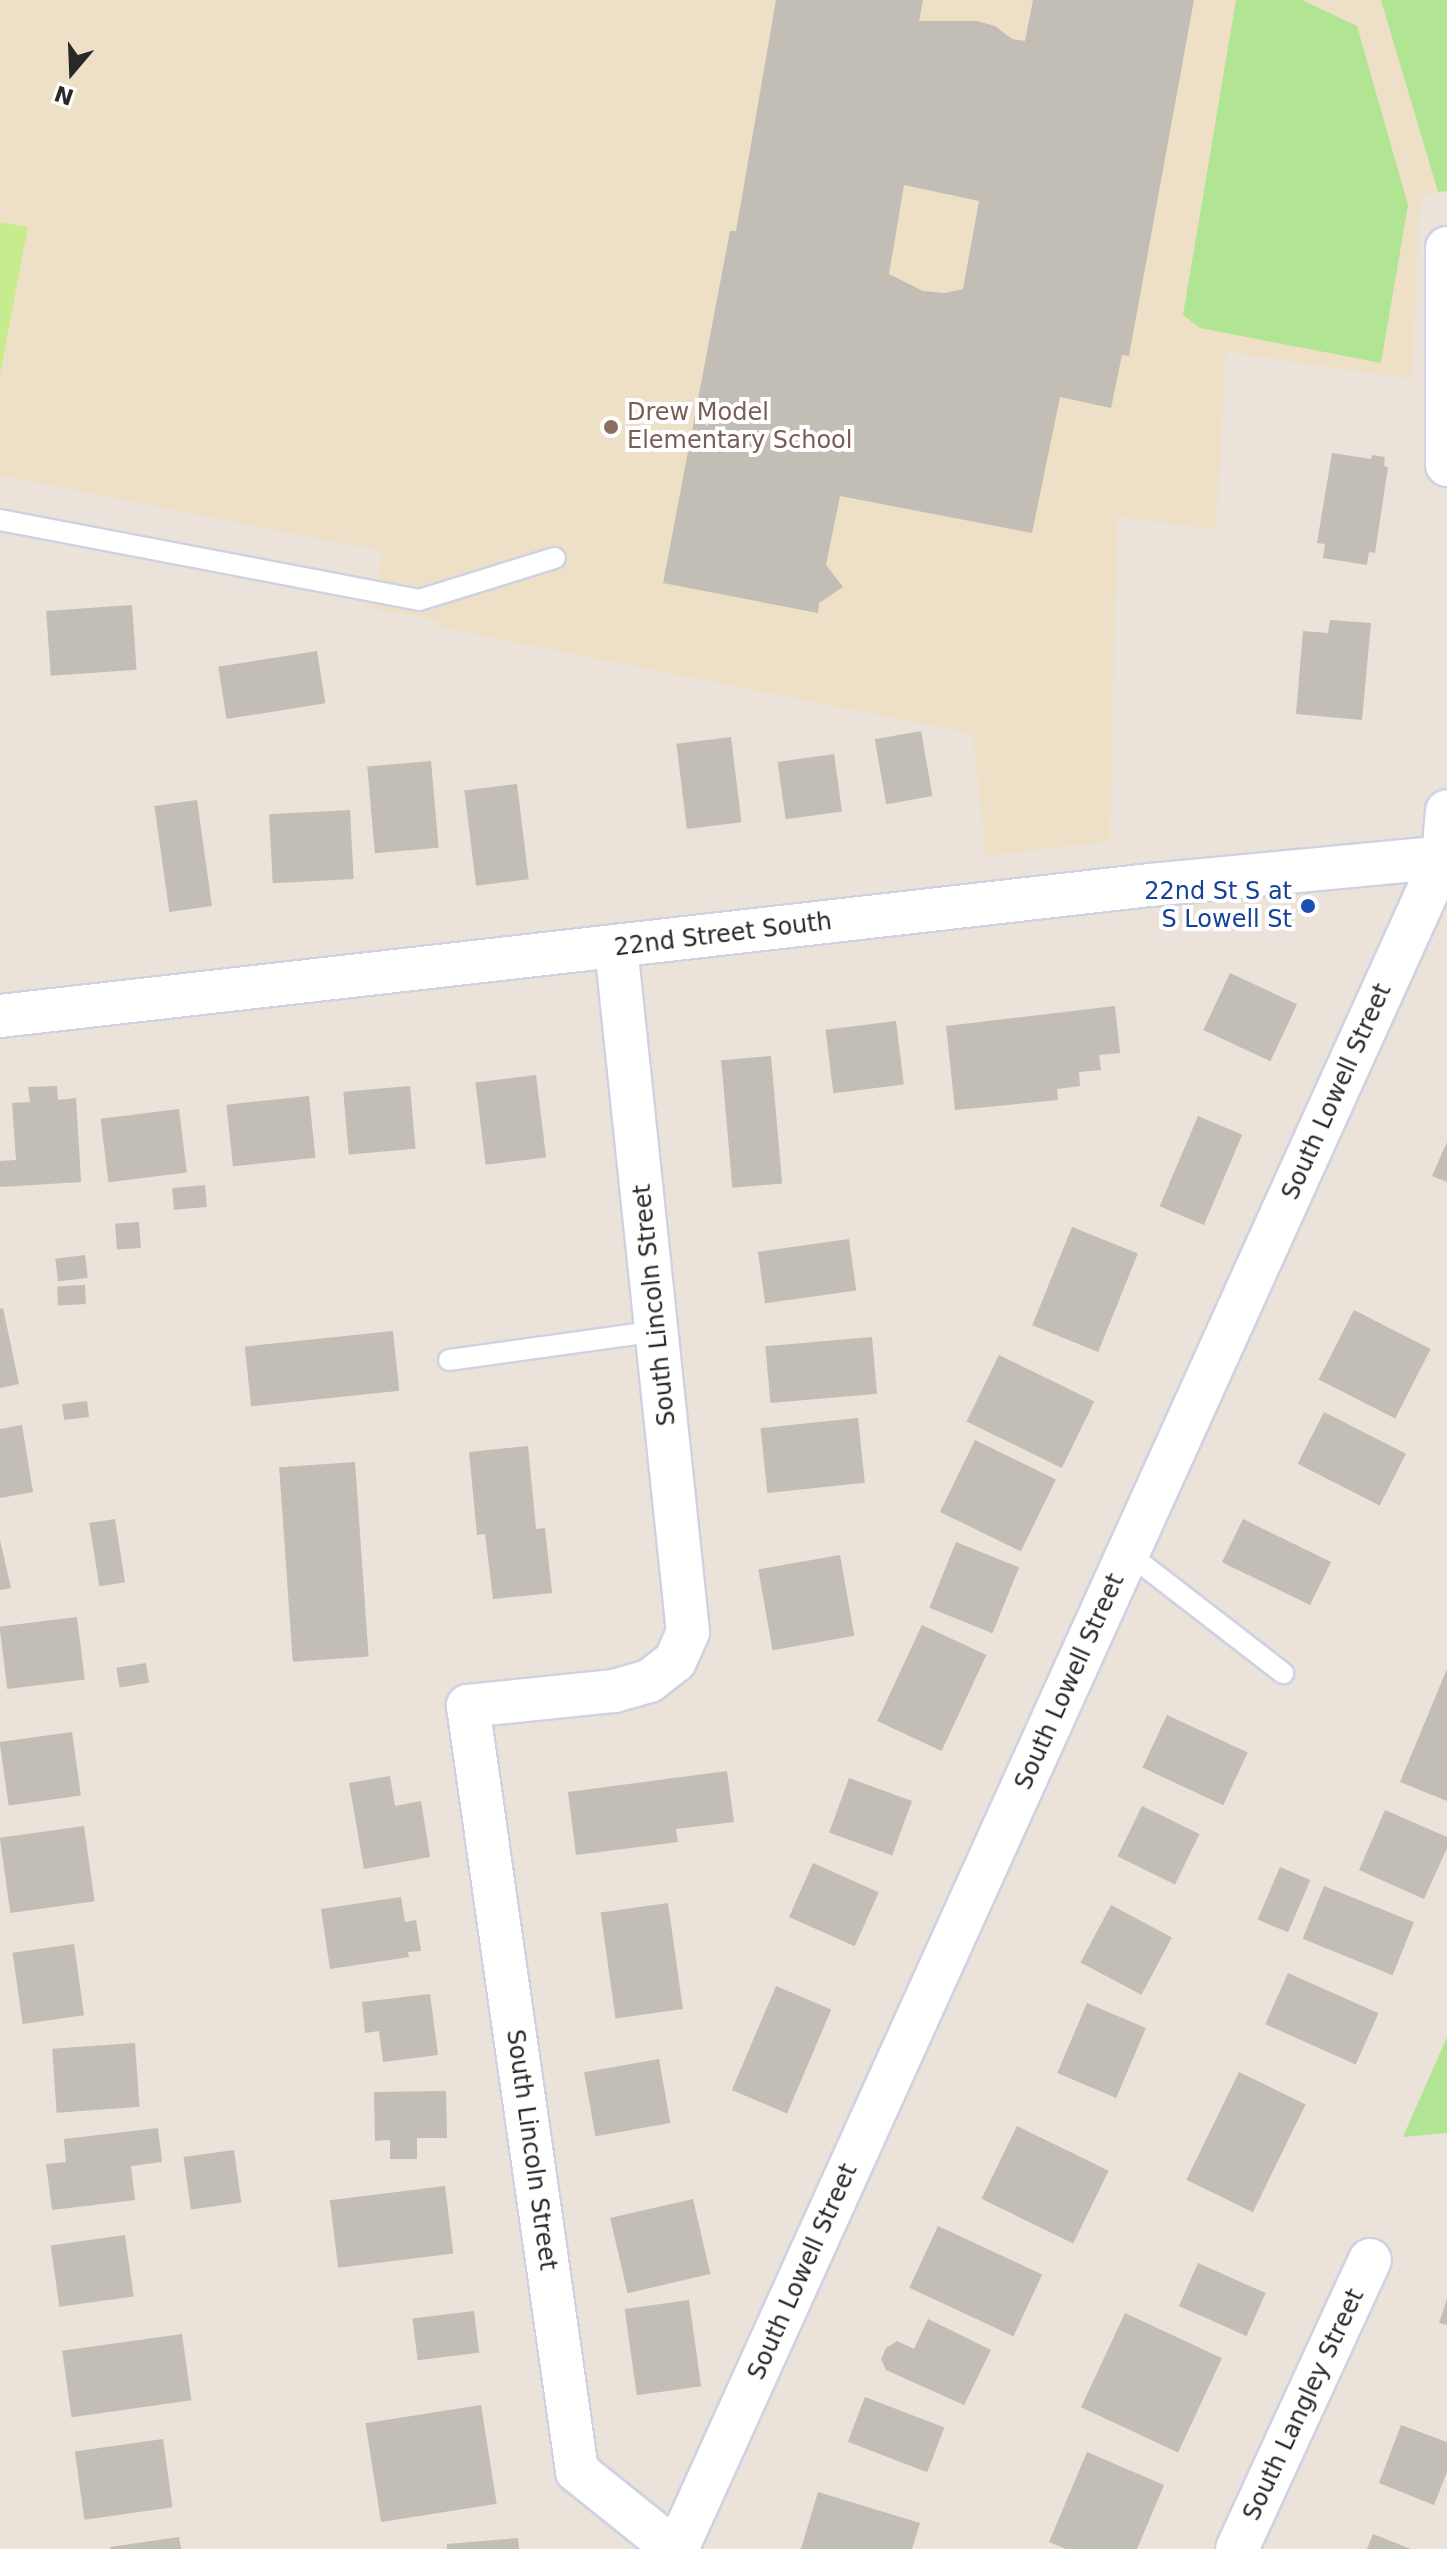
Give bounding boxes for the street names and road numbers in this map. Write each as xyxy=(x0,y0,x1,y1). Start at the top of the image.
street label: 22nd Street South xyxy=(613,907,833,963)
street label: South Lowell Street xyxy=(1276,980,1398,1204)
street label: South Lincoln Street xyxy=(628,1183,682,1427)
street label: South Lowell Street xyxy=(1009,1570,1131,1794)
street label: South Lincoln Street xyxy=(500,2028,562,2272)
street label: South Lowell Street xyxy=(742,2160,864,2384)
street label: South Langley Street xyxy=(1238,2285,1370,2525)

